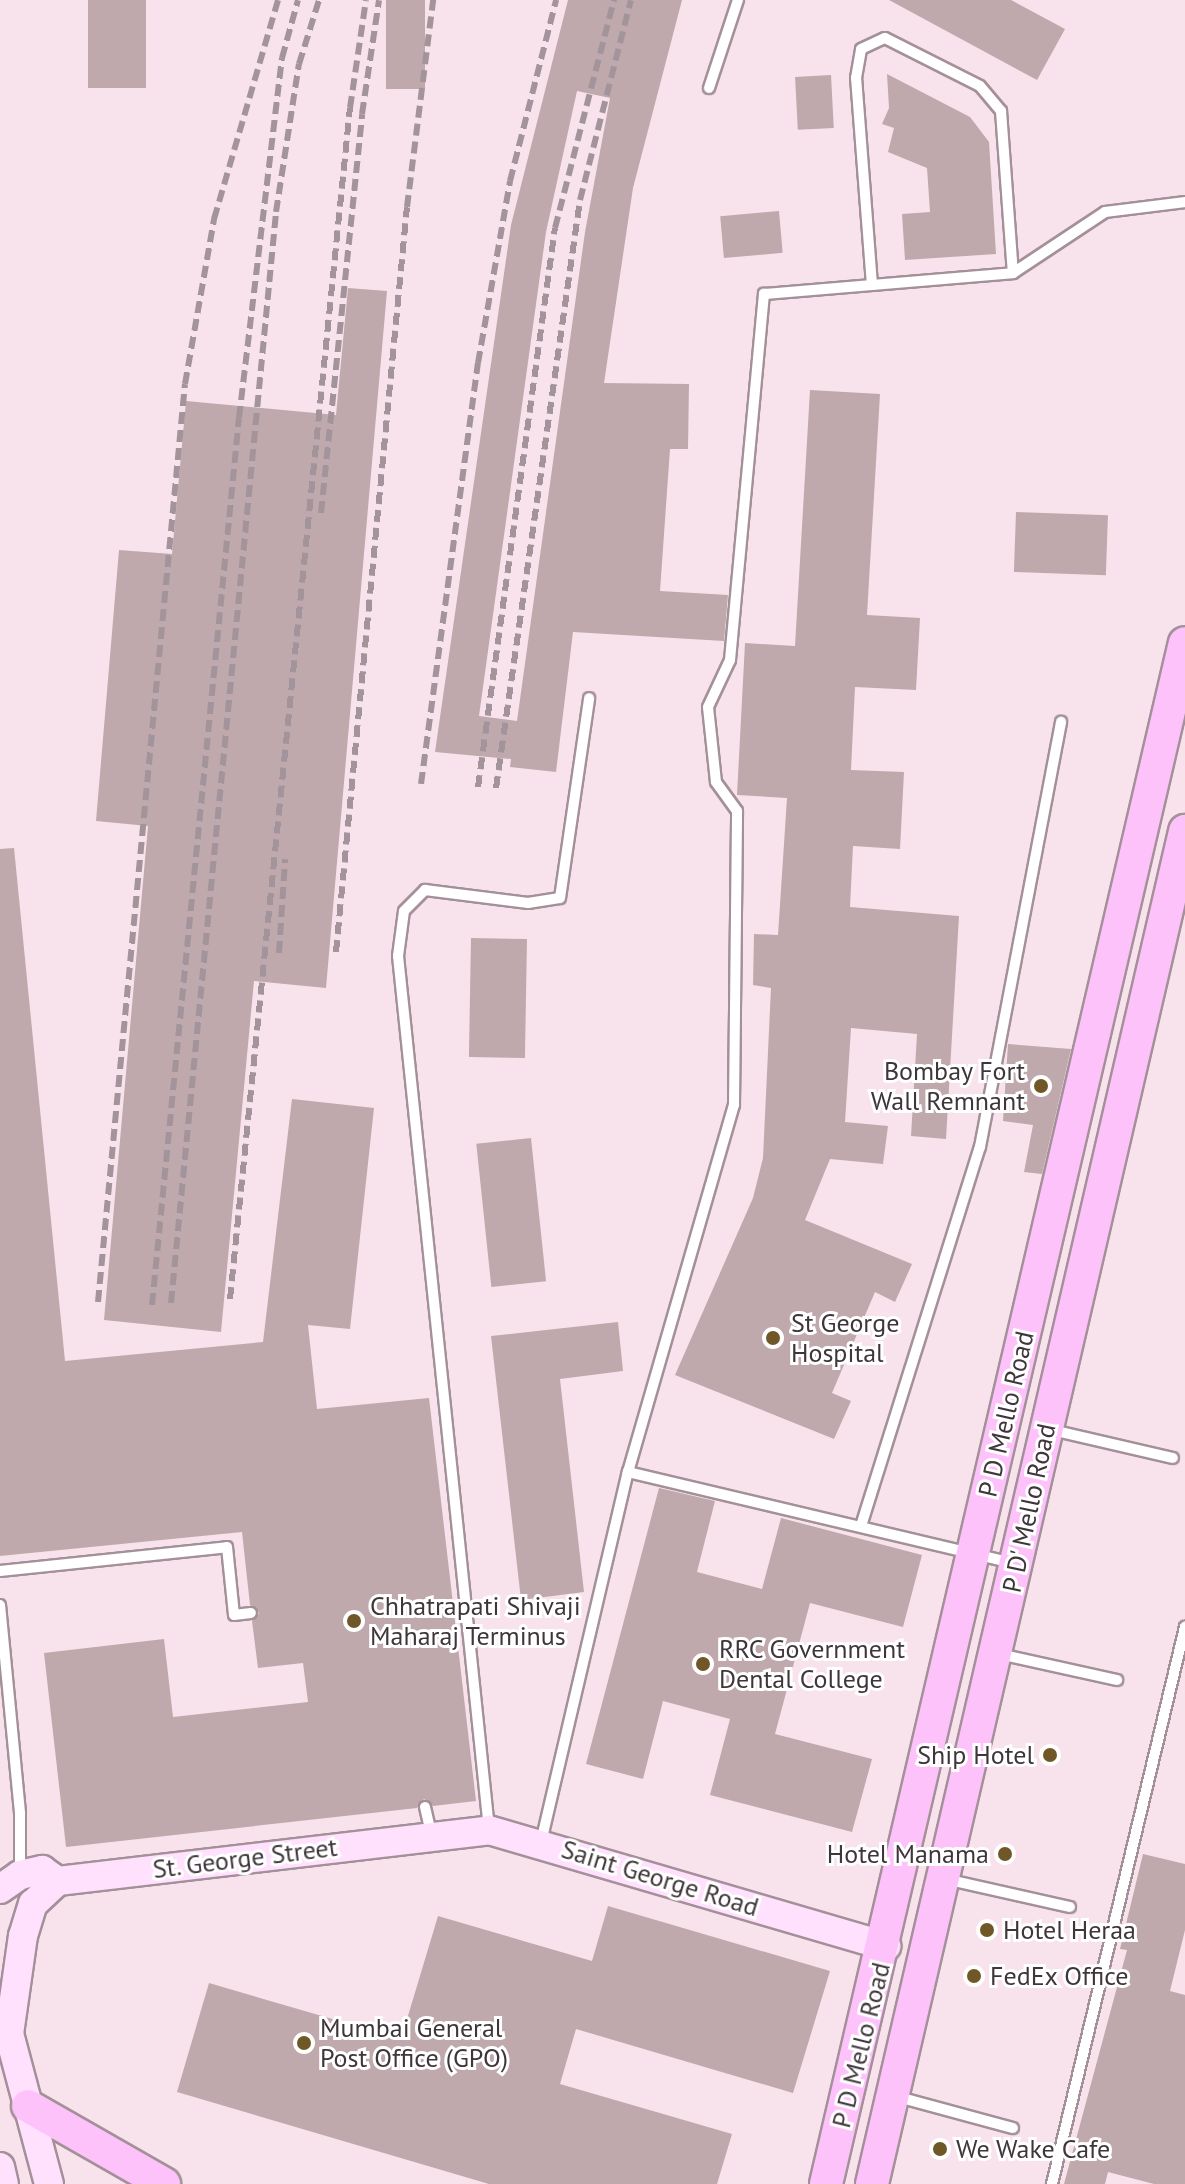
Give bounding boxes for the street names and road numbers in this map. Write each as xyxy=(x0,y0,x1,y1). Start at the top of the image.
street label: P D Mello Road xyxy=(972,1328,1040,1500)
street label: P D' Mello Road xyxy=(996,1419,1062,1597)
street label: St. George Street xyxy=(150,1831,340,1885)
street label: Saint George Road xyxy=(558,1833,762,1923)
street label: P D Mello Road xyxy=(825,1959,897,2131)

